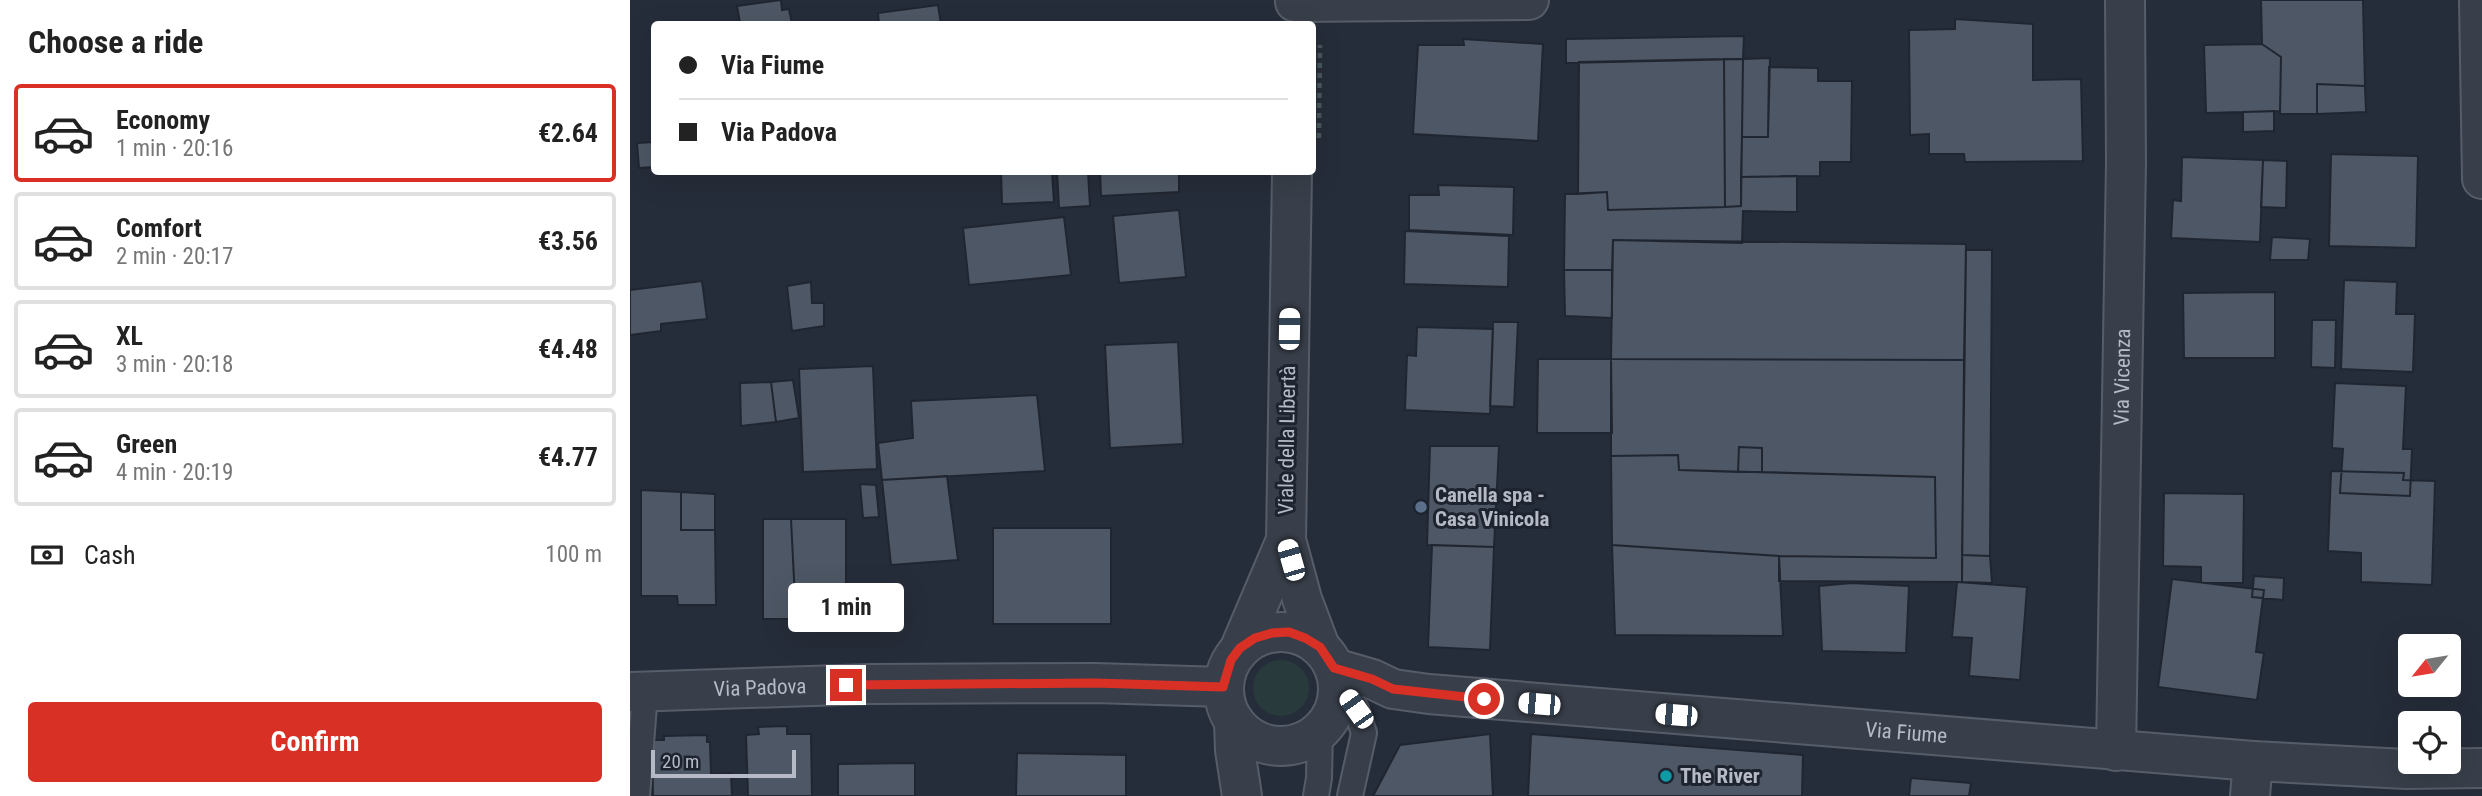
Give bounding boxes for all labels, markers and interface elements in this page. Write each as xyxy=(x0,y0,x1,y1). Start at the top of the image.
text: Choose a ride xyxy=(28,23,203,61)
text: Via Fiume xyxy=(721,50,824,80)
icon: car xyxy=(32,102,95,165)
text: Economy xyxy=(116,105,210,135)
text: Via Padova xyxy=(721,117,837,147)
text: €2.64 xyxy=(538,118,598,148)
text: 1 min · 20:16 xyxy=(116,135,233,162)
icon: car xyxy=(32,210,95,273)
text: Comfort xyxy=(116,213,202,243)
text: €3.56 xyxy=(538,226,598,256)
text: 2 min · 20:17 xyxy=(116,243,233,270)
car xyxy=(1279,308,1300,350)
icon: car xyxy=(32,318,95,381)
text: XL xyxy=(116,321,143,351)
street label: Via Vicenza xyxy=(2110,328,2135,426)
text: €4.48 xyxy=(538,334,598,364)
text: 3 min · 20:18 xyxy=(116,351,233,378)
street label: Viale della Libertà xyxy=(1274,365,1300,515)
icon: car xyxy=(32,426,95,489)
text: Green xyxy=(116,429,177,459)
text: €4.77 xyxy=(538,442,598,472)
text: 4 min · 20:19 xyxy=(116,459,233,486)
place label: Canella spa - Casa Vinicola xyxy=(1435,483,1550,531)
marker: Canella spa - Casa Vinicola xyxy=(1413,499,1429,515)
icon: cash xyxy=(28,536,66,574)
car xyxy=(1276,537,1307,583)
text: Cash xyxy=(84,540,136,570)
text: 100 m xyxy=(545,541,602,568)
callout: 1 min xyxy=(788,584,904,632)
text: 1 min xyxy=(820,594,872,621)
north arrow xyxy=(2398,634,2460,696)
map controls xyxy=(2398,634,2461,774)
route end xyxy=(830,669,862,701)
street label: Via Padova xyxy=(713,674,807,701)
route start xyxy=(1468,683,1500,715)
car xyxy=(1336,686,1377,732)
car xyxy=(1518,692,1561,716)
button: Confirm xyxy=(28,702,602,782)
car xyxy=(1655,703,1698,727)
button: locate xyxy=(2398,711,2461,774)
street label: Via Fiume xyxy=(1864,718,1948,748)
scale bar xyxy=(651,747,796,779)
text: 20 m xyxy=(662,750,699,773)
place label: The River xyxy=(1680,764,1760,788)
marker: The River xyxy=(1658,768,1674,784)

